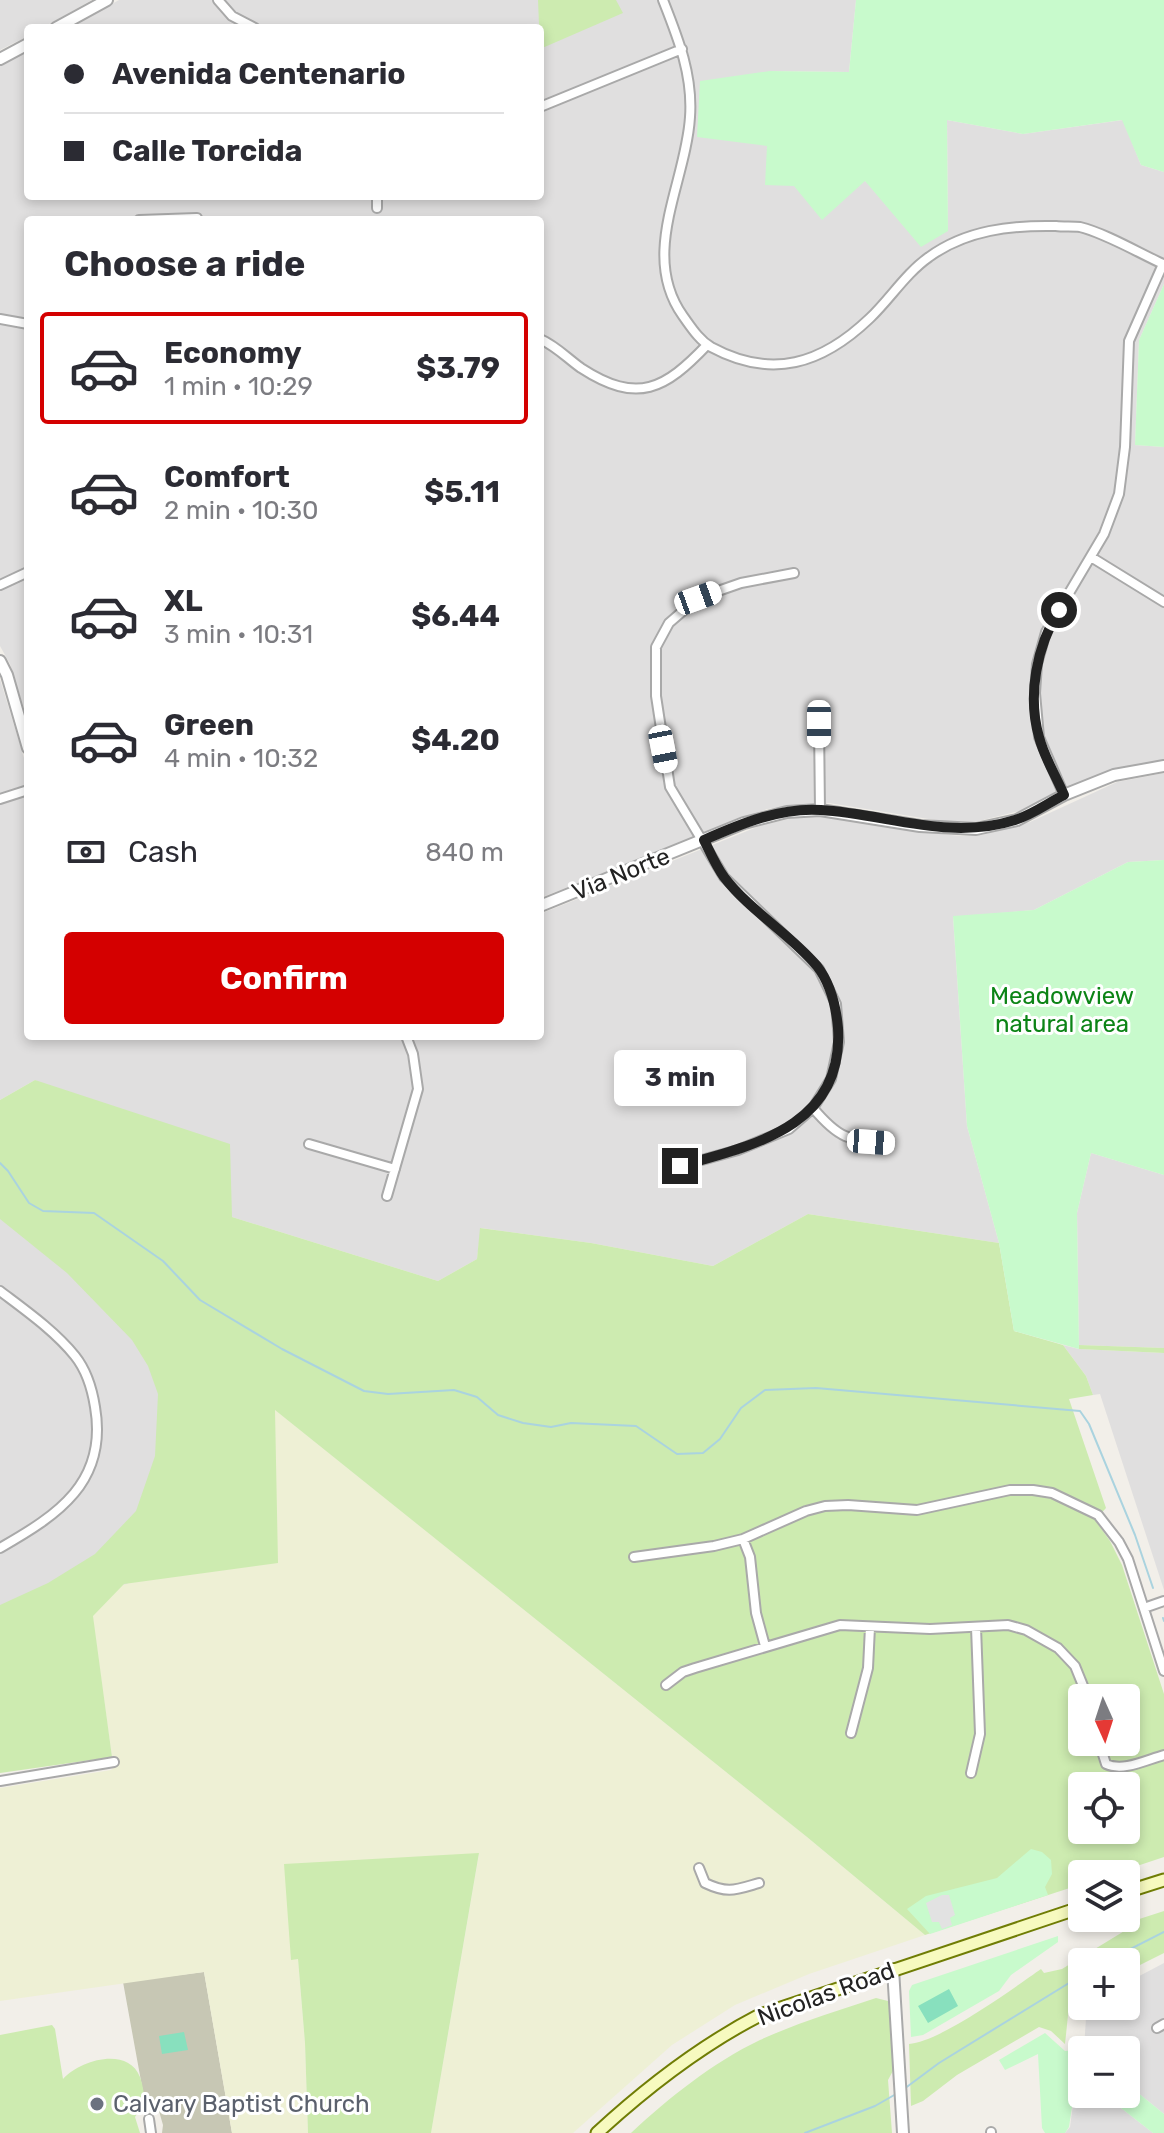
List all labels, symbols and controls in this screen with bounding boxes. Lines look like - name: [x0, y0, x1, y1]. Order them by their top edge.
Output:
- text: Avenida Centenario: [112, 56, 406, 92]
- text: Calle Torcida: [112, 133, 302, 169]
- text: Choose a ride: [64, 242, 305, 285]
- icon: car: [68, 332, 140, 404]
- text: Economy: [164, 335, 302, 371]
- text: $3.79: [416, 350, 500, 386]
- text: 1 min · 10:29: [164, 371, 313, 402]
- icon: car: [68, 456, 140, 528]
- text: Comfort: [164, 459, 290, 495]
- text: $5.11: [424, 474, 500, 510]
- text: 2 min · 10:30: [164, 495, 319, 526]
- car: [671, 579, 725, 617]
- icon: car: [68, 580, 140, 652]
- text: XL: [164, 583, 203, 619]
- route start: [1041, 592, 1077, 628]
- text: $6.44: [411, 598, 500, 634]
- text: 3 min · 10:31: [164, 619, 313, 650]
- car: [807, 700, 831, 748]
- icon: car: [68, 704, 140, 776]
- text: Green: [164, 707, 254, 743]
- text: $4.20: [411, 722, 500, 758]
- car: [647, 723, 679, 775]
- text: 4 min · 10:32: [164, 743, 318, 774]
- icon: cash: [64, 830, 108, 874]
- text: Cash: [128, 834, 198, 870]
- text: 840 m: [425, 837, 504, 868]
- street label: Via Norte: [568, 842, 674, 906]
- button: Confirm: [64, 932, 504, 1024]
- park label: Meadowview natural area: [990, 982, 1134, 1038]
- callout: 3 min: [614, 1050, 746, 1106]
- text: 3 min: [645, 1062, 715, 1093]
- car: [846, 1128, 896, 1156]
- route end: [662, 1148, 698, 1184]
- north arrow: [1068, 1684, 1140, 1756]
- map controls: [1068, 1684, 1140, 2108]
- button: locate: [1068, 1772, 1140, 1844]
- button: layers: [1068, 1860, 1140, 1932]
- button: +: [1068, 1948, 1140, 2020]
- street label: Nicolas Road: [754, 1956, 898, 2032]
- button: −: [1068, 2036, 1140, 2108]
- place label: Calvary Baptist Church: [113, 2090, 370, 2118]
- marker: Calvary Baptist Church: [88, 2095, 106, 2113]

